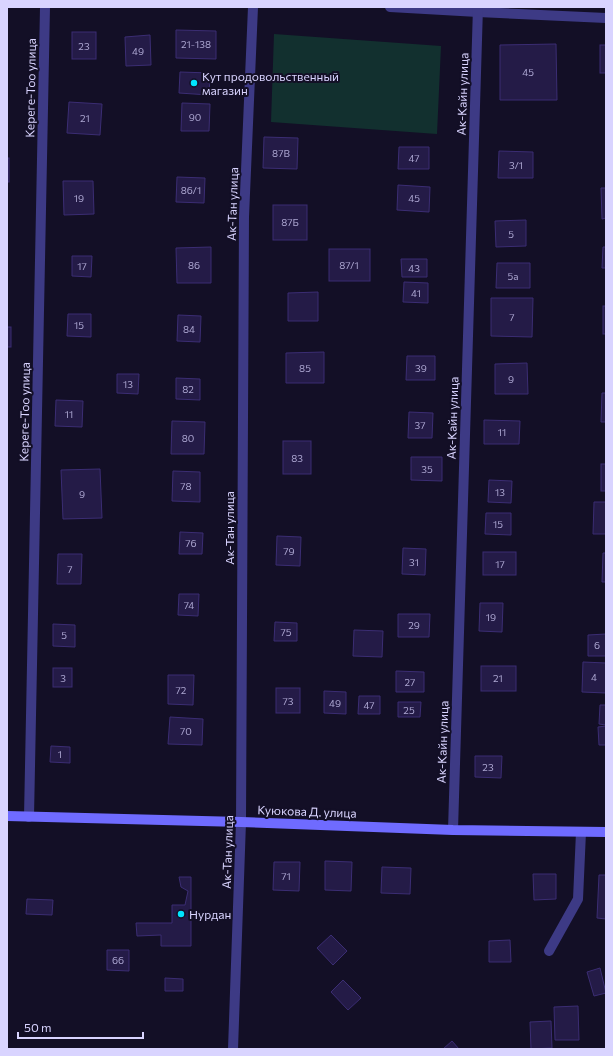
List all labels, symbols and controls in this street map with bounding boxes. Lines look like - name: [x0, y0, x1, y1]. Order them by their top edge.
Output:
- street label: Кереге-Тоо улица: [22, 38, 38, 138]
- house number: 21-138: [181, 38, 211, 50]
- house number: 23: [78, 40, 90, 52]
- house number: 49: [132, 45, 144, 57]
- street label: Ак-Кайн улица: [454, 52, 470, 136]
- house number: 45: [522, 66, 534, 78]
- place label: Кут продовольственный магазин: [202, 69, 339, 97]
- marker: Кут продовольственный магазин: [189, 78, 199, 88]
- house number: 90: [189, 111, 201, 123]
- house number: 21: [80, 112, 90, 124]
- house number: 87В: [272, 147, 290, 159]
- house number: 47: [408, 152, 420, 164]
- house number: 3/1: [509, 159, 523, 171]
- street label: Ак-Тан улица: [224, 167, 240, 241]
- house number: 86/1: [181, 184, 201, 196]
- house number: 19: [74, 192, 84, 204]
- house number: 45: [408, 192, 420, 204]
- house number: 87Б: [281, 216, 299, 228]
- house number: 5: [508, 228, 514, 240]
- house number: 86: [188, 259, 200, 271]
- house number: 87/1: [339, 259, 359, 271]
- house number: 17: [77, 260, 87, 272]
- house number: 43: [408, 262, 420, 274]
- house number: 5а: [508, 270, 518, 282]
- house number: 41: [411, 287, 421, 299]
- house number: 7: [509, 311, 515, 323]
- house number: 15: [74, 319, 84, 331]
- house number: 84: [183, 323, 195, 335]
- street label: Кереге-Тоо улица: [16, 362, 32, 462]
- house number: 85: [299, 362, 311, 374]
- house number: 39: [415, 362, 427, 374]
- house number: 9: [508, 373, 514, 385]
- street label: Ак-Кайн улица: [444, 376, 460, 460]
- house number: 13: [123, 378, 133, 390]
- house number: 82: [182, 383, 194, 395]
- house number: 11: [65, 408, 73, 420]
- house number: 37: [415, 419, 425, 431]
- house number: 11: [498, 426, 506, 438]
- house number: 80: [182, 432, 194, 444]
- house number: 83: [291, 452, 303, 464]
- house number: 35: [421, 463, 433, 475]
- house number: 78: [180, 480, 192, 492]
- house number: 13: [495, 486, 505, 498]
- house number: 9: [79, 488, 85, 500]
- street label: Ак-Тан улица: [222, 491, 236, 565]
- house number: 15: [493, 518, 503, 530]
- house number: 76: [185, 537, 197, 549]
- house number: 79: [283, 545, 295, 557]
- house number: 31: [409, 556, 419, 568]
- house number: 17: [495, 558, 505, 570]
- house number: 7: [67, 563, 73, 575]
- house number: 74: [184, 599, 194, 611]
- house number: 19: [486, 611, 496, 623]
- house number: 29: [408, 619, 420, 631]
- house number: 75: [281, 626, 292, 638]
- house number: 5: [61, 629, 67, 641]
- house number: 6: [594, 639, 600, 651]
- house number: 4: [591, 671, 597, 683]
- house number: 3: [60, 672, 66, 684]
- house number: 21: [493, 672, 503, 684]
- house number: 27: [405, 676, 415, 688]
- house number: 72: [176, 684, 187, 696]
- house number: 73: [283, 695, 294, 707]
- house number: 49: [329, 697, 341, 709]
- house number: 47: [363, 699, 375, 711]
- street label: Ак-Кайн улица: [434, 700, 450, 784]
- house number: 25: [403, 704, 415, 716]
- house number: 70: [180, 725, 192, 737]
- house number: 1: [58, 748, 62, 760]
- house number: 23: [482, 761, 494, 773]
- street label: Куюкова Д. улица: [257, 802, 357, 820]
- street label: Ак-Тан улица: [219, 815, 235, 889]
- house number: 71: [281, 870, 291, 882]
- place label: Нурдан: [189, 907, 231, 921]
- marker: Нурдан: [176, 909, 186, 919]
- house number: 66: [112, 954, 124, 966]
- scale bar: [18, 1014, 143, 1040]
- text: 50 m: [24, 1020, 52, 1034]

